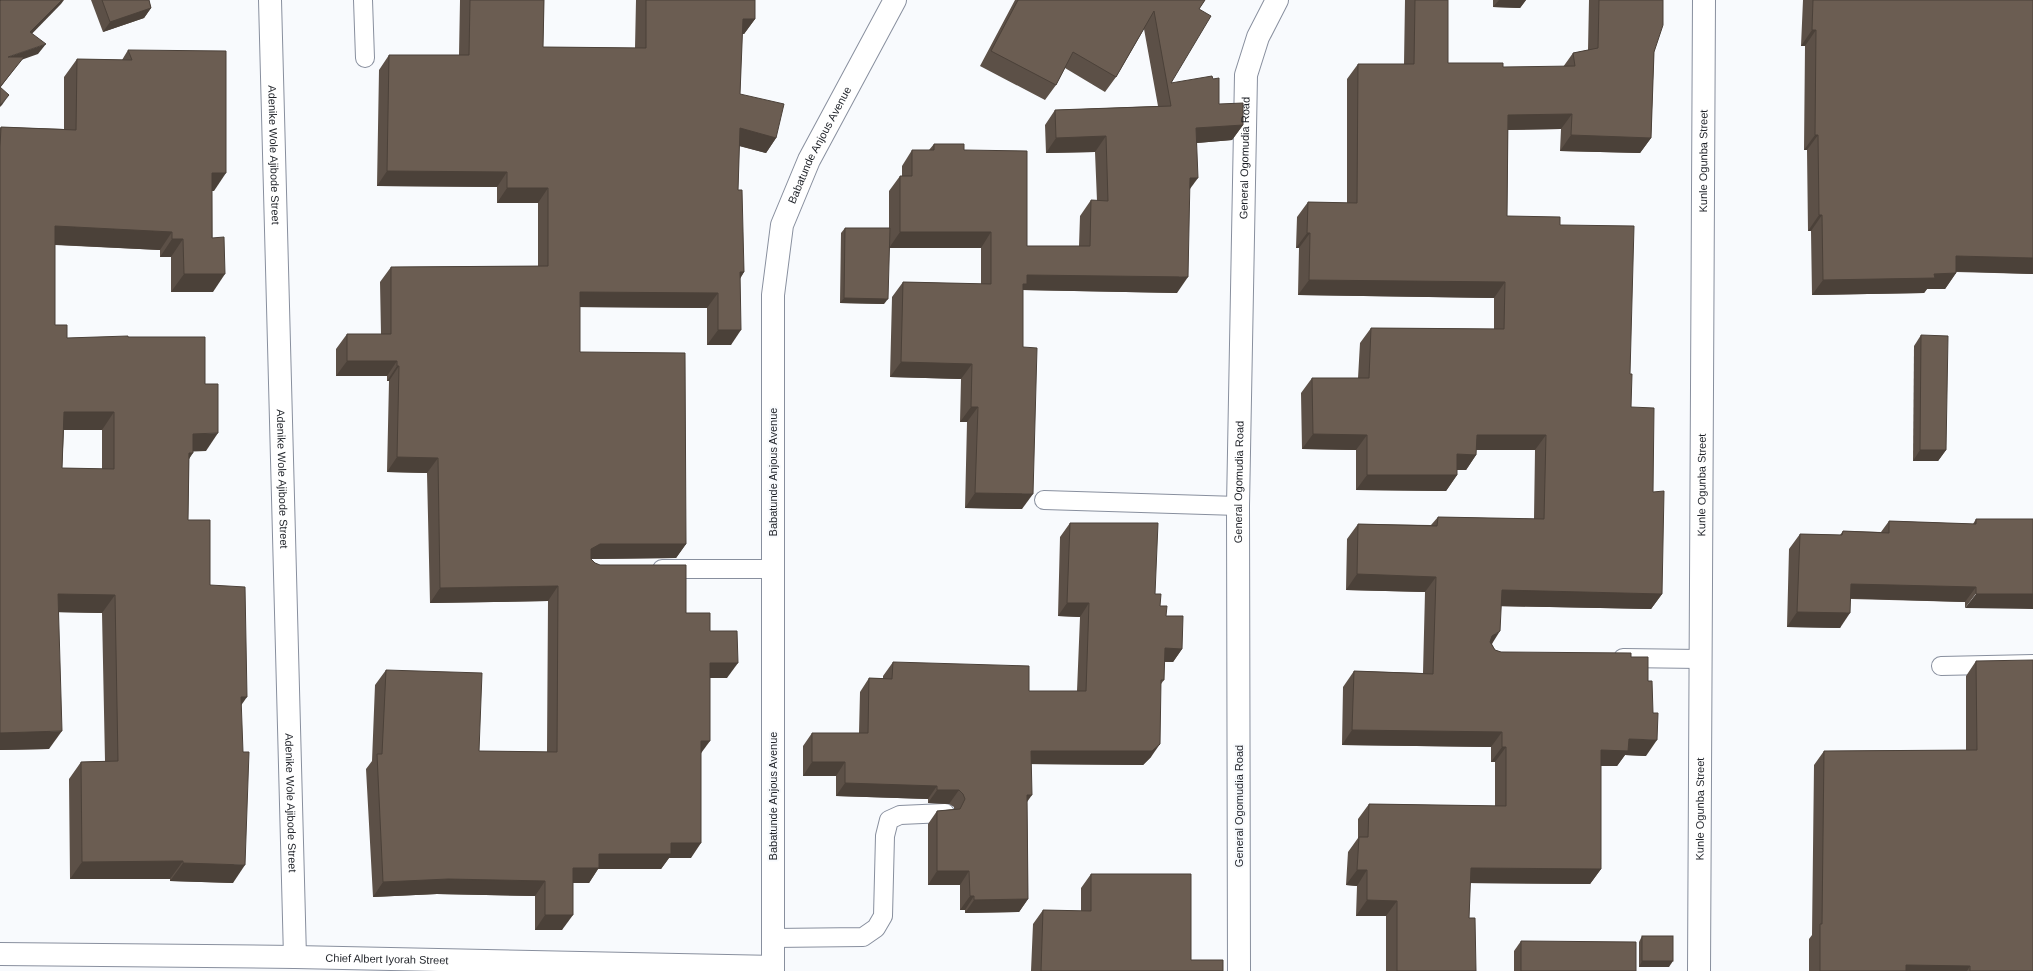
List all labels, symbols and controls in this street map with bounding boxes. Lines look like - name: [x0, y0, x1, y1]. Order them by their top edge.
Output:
- street label: Babatunde Anjous Avenue: [786, 84, 853, 205]
- street label: Adenike Wole Ajibode Street: [266, 85, 282, 225]
- street label: General Ogomudia Road: [1237, 97, 1252, 219]
- street label: Kunle Ogunba Street: [1697, 110, 1709, 212]
- street label: Babatunde Anjous Avenue: [767, 408, 779, 536]
- street label: Adenike Wole Ajibode Street: [275, 409, 290, 549]
- street label: General Ogomudia Road: [1232, 421, 1246, 543]
- street label: Kunle Ogunba Street: [1695, 434, 1708, 536]
- street label: Babatunde Anjous Avenue: [767, 732, 779, 860]
- street label: Adenike Wole Ajibode Street: [283, 733, 299, 873]
- street label: General Ogomudia Road: [1233, 745, 1245, 867]
- street label: Kunle Ogunba Street: [1694, 758, 1706, 860]
- street label: Chief Albert Iyorah Street: [325, 952, 449, 966]

